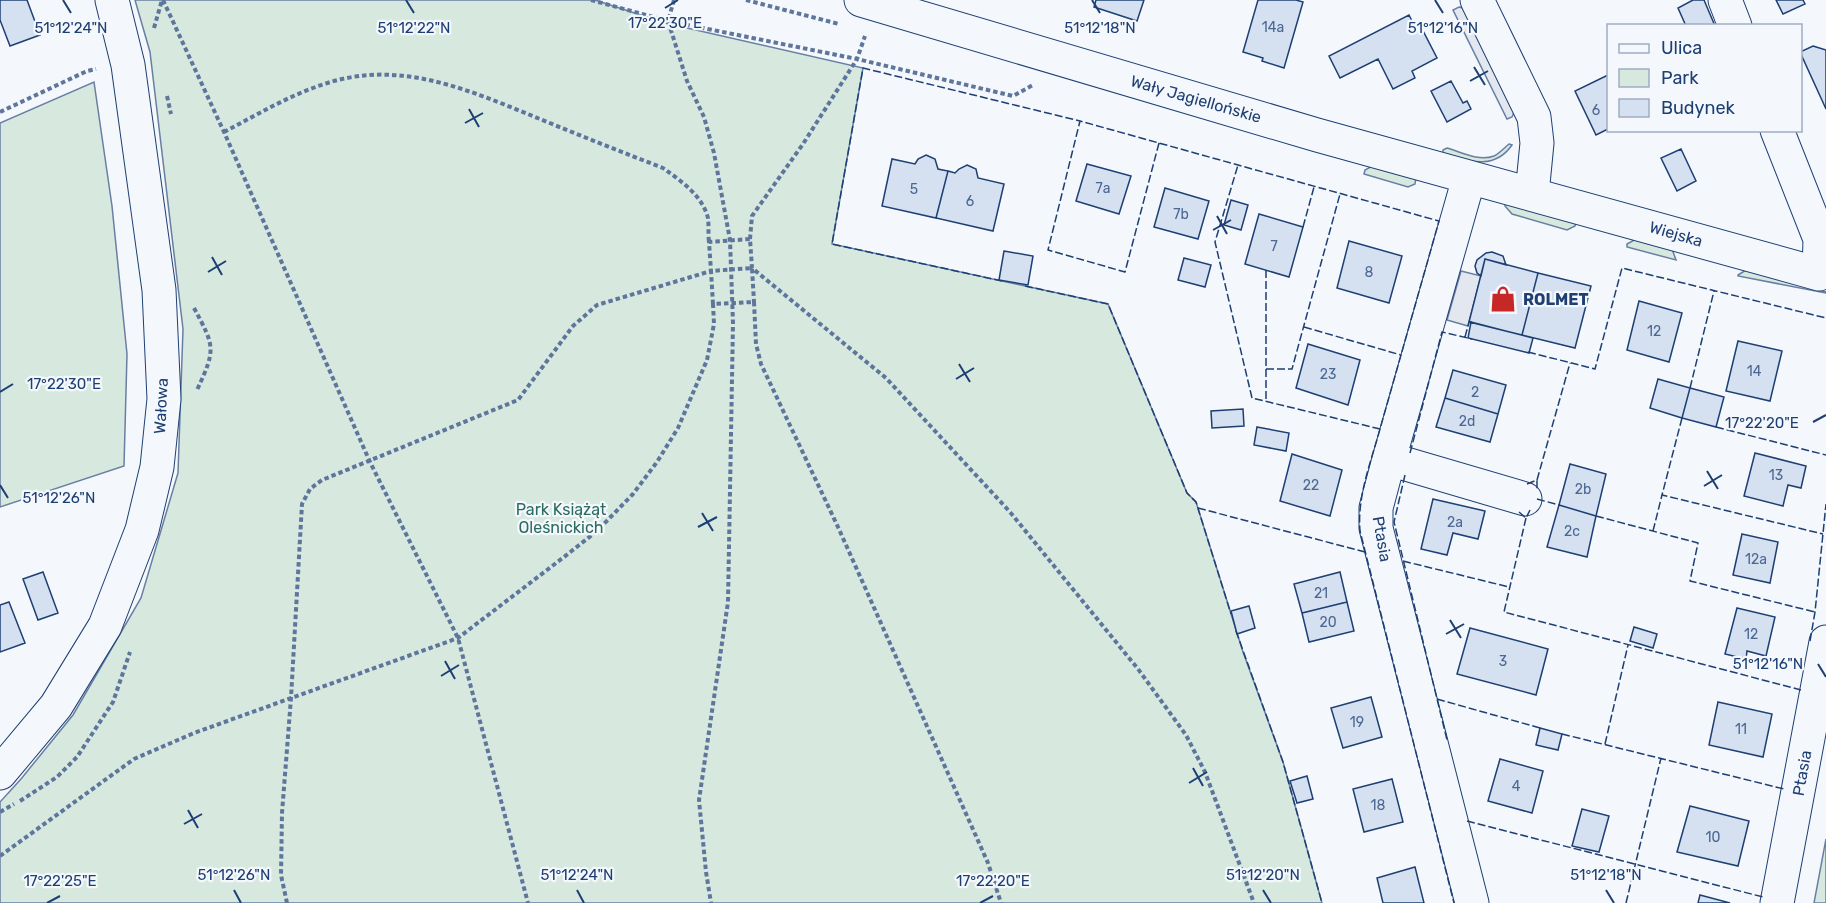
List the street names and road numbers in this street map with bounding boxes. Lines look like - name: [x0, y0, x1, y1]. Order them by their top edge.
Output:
- street label: Wały Jagiellońskie: [1128, 71, 1264, 127]
- street label: Wiejska: [1647, 217, 1705, 251]
- street label: Wałowa: [150, 377, 172, 435]
- street label: Ptasia: [1369, 515, 1395, 563]
- street label: Ptasia: [1789, 749, 1815, 797]

